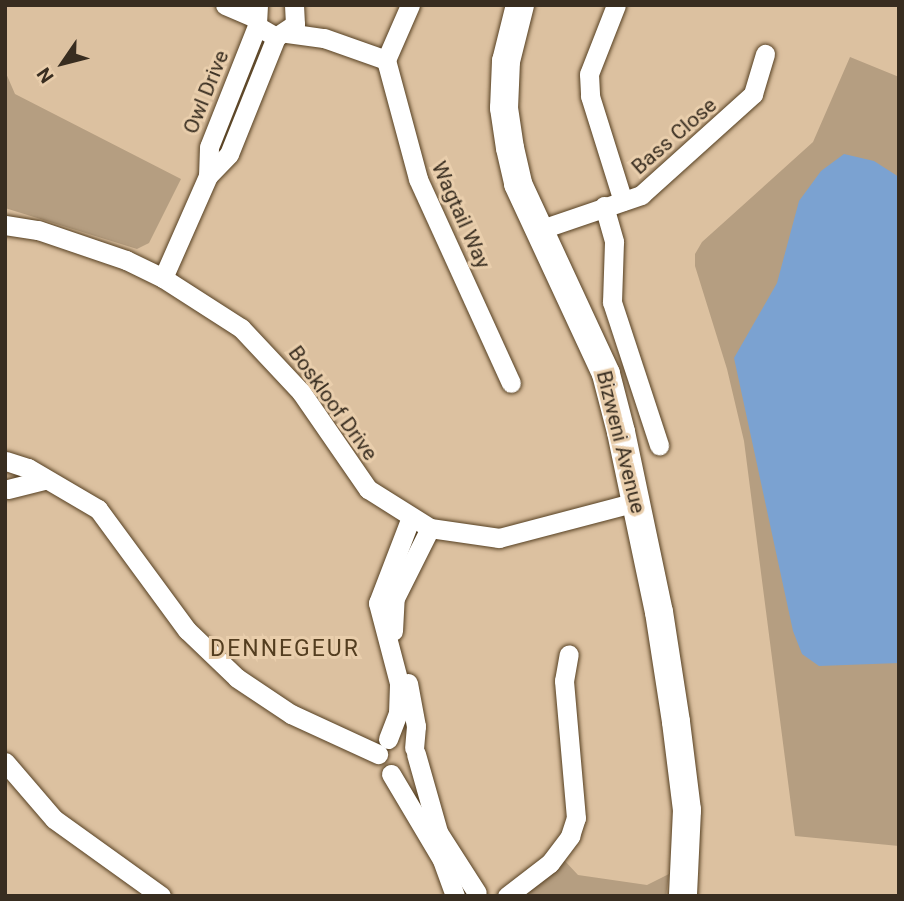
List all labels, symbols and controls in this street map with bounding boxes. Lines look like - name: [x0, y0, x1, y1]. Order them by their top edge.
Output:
- north arrow: [28, 28, 98, 98]
- street label: Owl Drive: [178, 47, 234, 137]
- text: N: [32, 63, 59, 87]
- street label: Bass Close: [626, 92, 722, 180]
- street label: Wagtail Way: [426, 157, 496, 273]
- street label: Boskloof Drive: [283, 341, 383, 465]
- street label: Bizweni Avenue: [591, 368, 651, 516]
- district label: DENNEGEUR: [211, 635, 359, 663]

